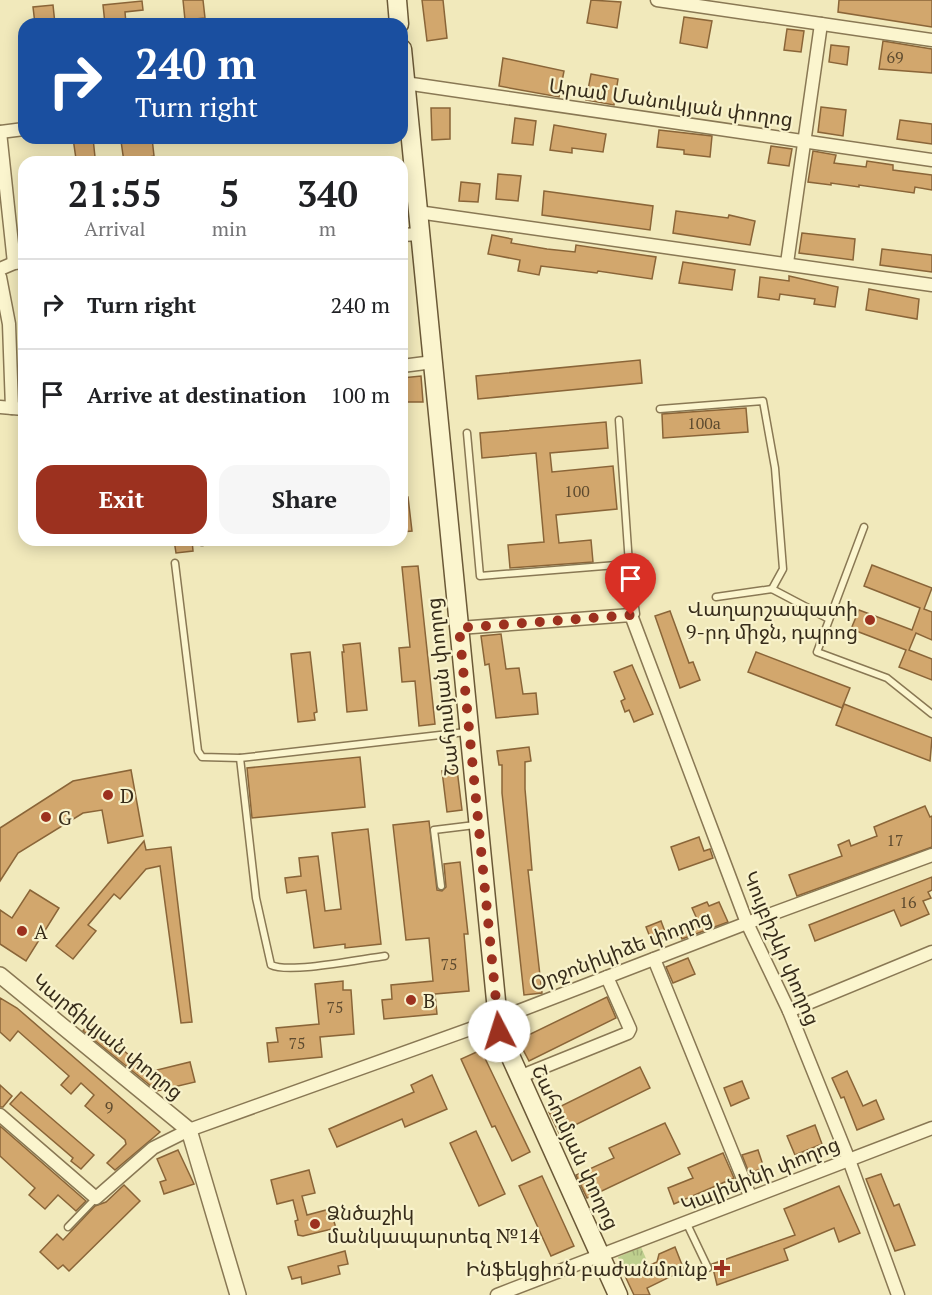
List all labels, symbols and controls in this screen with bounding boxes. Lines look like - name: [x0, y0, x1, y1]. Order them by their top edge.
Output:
- text: 240 m: [135, 35, 256, 91]
- icon: right: [36, 42, 114, 120]
- house number: 69: [886, 46, 904, 68]
- street label: Արամ Մանուկյան փողոց: [547, 71, 795, 133]
- text: Turn right: [135, 89, 258, 125]
- text: 21:55: [68, 170, 162, 217]
- text: 5: [219, 170, 240, 217]
- text: 340: [297, 170, 358, 217]
- text: Arrival: [84, 215, 146, 242]
- text: min: [212, 215, 247, 242]
- text: m: [319, 215, 336, 242]
- icon: right: [36, 288, 69, 321]
- text: Turn right: [87, 290, 196, 319]
- text: 240 m: [330, 290, 390, 319]
- icon: arrive: [36, 378, 69, 411]
- text: Arrive at destination: [87, 380, 306, 409]
- text: 100 m: [330, 380, 390, 409]
- house number: 100a: [687, 412, 721, 434]
- button: Exit: [36, 465, 207, 534]
- button: Share: [219, 465, 390, 534]
- house number: 100: [564, 480, 590, 502]
- pin: [605, 553, 656, 615]
- icon: arrive: [614, 562, 647, 595]
- place label: Վաղարշապատի 9-րդ միջն, դպրոց: [686, 595, 858, 645]
- street label: Շահումյան փողոց: [419, 596, 465, 778]
- marker: Վաղարշապատի 9-րդ միջն, դպրոց: [863, 613, 877, 627]
- place label: D: [120, 782, 134, 809]
- marker: D: [101, 788, 115, 802]
- place label: G: [58, 804, 72, 831]
- marker: G: [39, 810, 53, 824]
- house number: 17: [886, 829, 904, 851]
- street label: Կույբիշևի փողոց: [737, 867, 827, 1029]
- house number: 16: [899, 891, 917, 913]
- street label: Օրջոնիկիձե փողոց: [526, 903, 716, 997]
- place label: A: [34, 918, 48, 945]
- marker: A: [15, 924, 29, 938]
- house number: 75: [440, 953, 458, 975]
- street label: Կարճիկյան փողոց: [27, 967, 189, 1105]
- place label: B: [423, 987, 435, 1014]
- marker: B: [404, 993, 418, 1007]
- house number: 75: [326, 996, 344, 1018]
- position arrow: [467, 999, 531, 1063]
- house number: 75: [288, 1032, 306, 1054]
- street label: Շահումյան փողոց: [526, 1060, 626, 1234]
- house number: 9: [105, 1096, 113, 1118]
- street label: Կալինինի փողոց: [677, 1130, 843, 1218]
- place label: Ձնծաշիկ մանկապարտեզ №14: [327, 1199, 540, 1249]
- marker: Ձնծաշիկ մանկապարտեզ №14: [308, 1217, 322, 1231]
- place label: Ինֆեկցիոն բաժանմունք: [466, 1255, 708, 1282]
- marker: Ինֆեկցիոն բաժանմունք: [713, 1259, 731, 1277]

